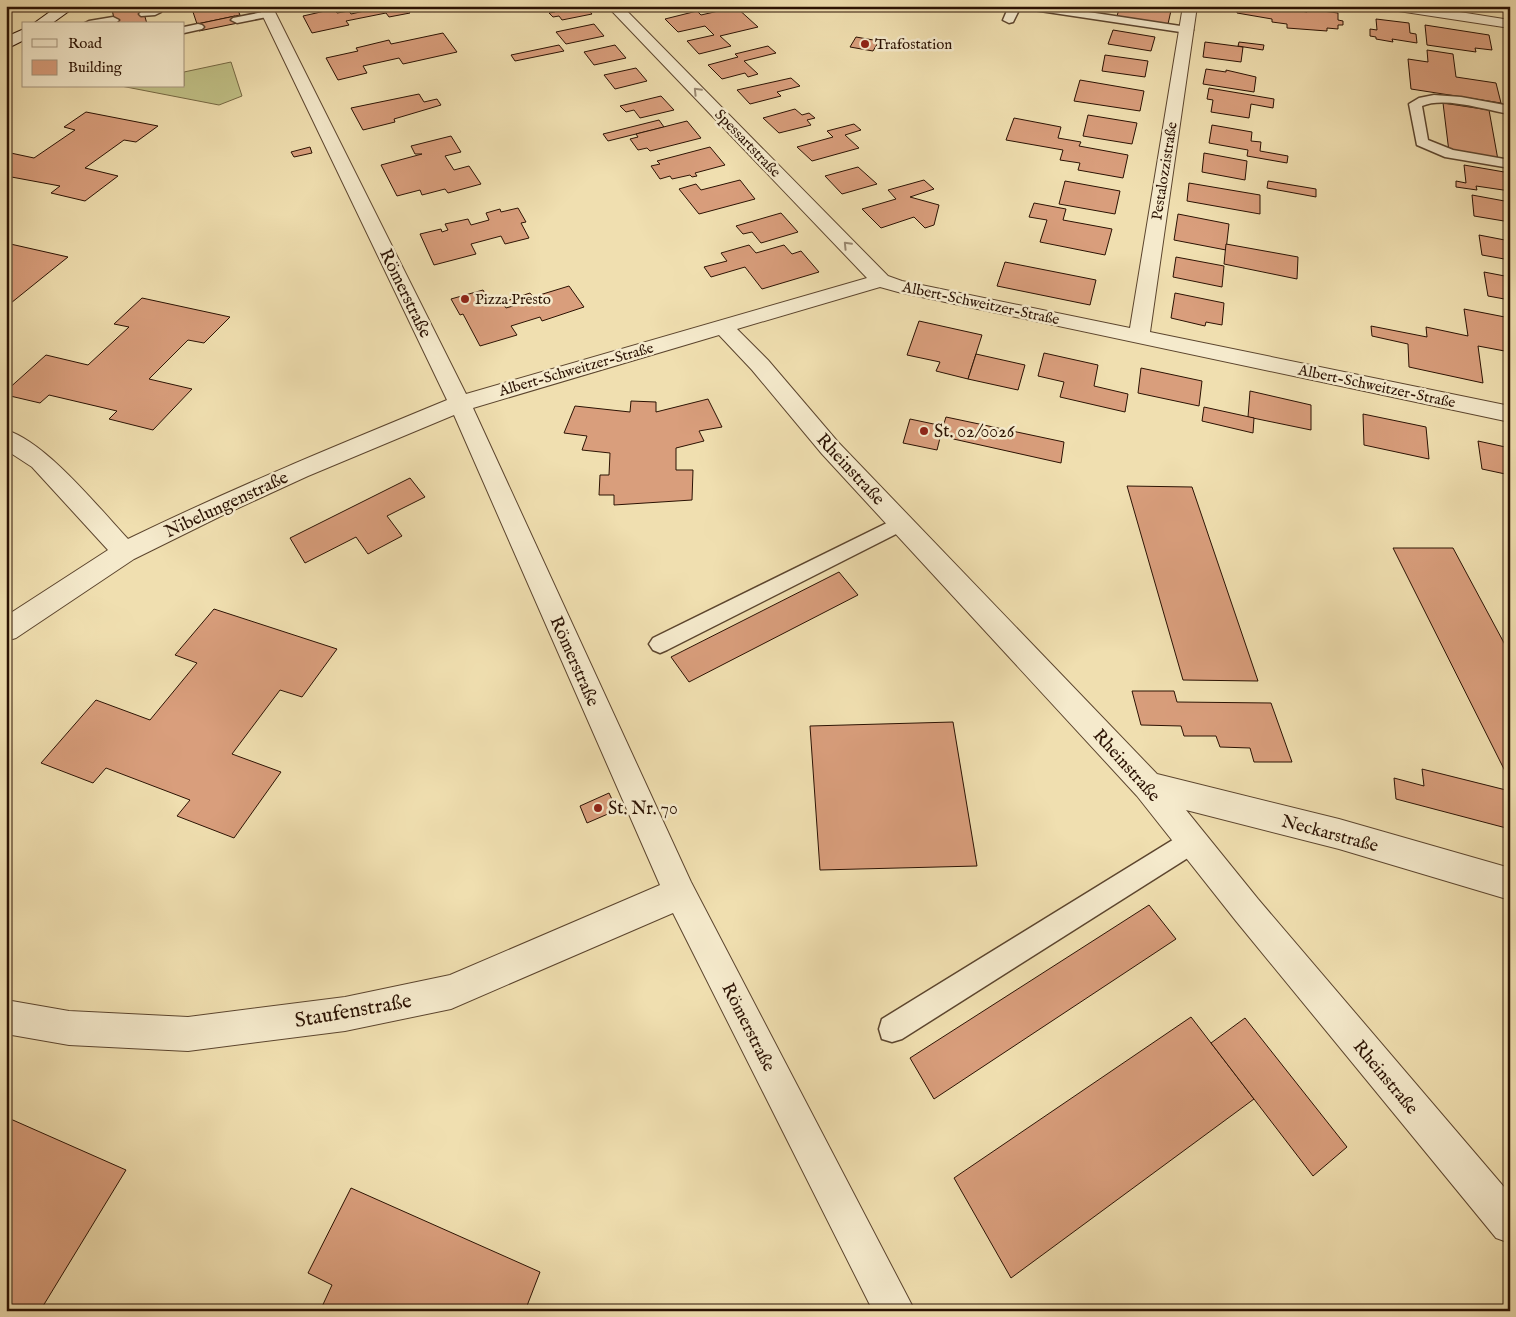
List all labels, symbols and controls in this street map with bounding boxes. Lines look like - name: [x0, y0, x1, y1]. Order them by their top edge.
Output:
- legend: [22, 22, 185, 88]
- text: Road: [68, 34, 103, 53]
- place label: Trafostation: [875, 35, 952, 54]
- marker: Trafostation: [859, 38, 871, 50]
- text: Building: [68, 58, 123, 77]
- one-way arrow: [694, 88, 703, 97]
- street label: Spessartstraße: [710, 105, 785, 181]
- street label: Pestalozzistraße: [1147, 120, 1182, 222]
- one-way arrow: [844, 242, 853, 251]
- street label: Römerstraße: [373, 245, 436, 342]
- street label: Albert-Schweitzer-Straße: [900, 277, 1061, 329]
- place label: Pizza Presto: [475, 290, 551, 309]
- marker: Pizza Presto: [459, 293, 471, 305]
- street label: Albert-Schweitzer-Straße: [496, 338, 656, 401]
- street label: Albert-Schweitzer-Straße: [1296, 360, 1457, 412]
- place label: St. 02/0026: [934, 421, 1015, 444]
- marker: St. 02/0026: [918, 425, 930, 437]
- street label: Rheinstraße: [811, 429, 889, 511]
- street label: Nibelungenstraße: [161, 467, 292, 544]
- street label: Römerstraße: [544, 613, 604, 710]
- street label: Rheinstraße: [1087, 725, 1165, 807]
- place label: St. Nr. 70: [608, 798, 678, 821]
- marker: St. Nr. 70: [592, 802, 604, 814]
- street label: Neckarstraße: [1279, 810, 1381, 858]
- street label: Römerstraße: [716, 979, 780, 1076]
- street label: Staufenstraße: [293, 988, 414, 1035]
- street label: Rheinstraße: [1347, 1036, 1423, 1120]

